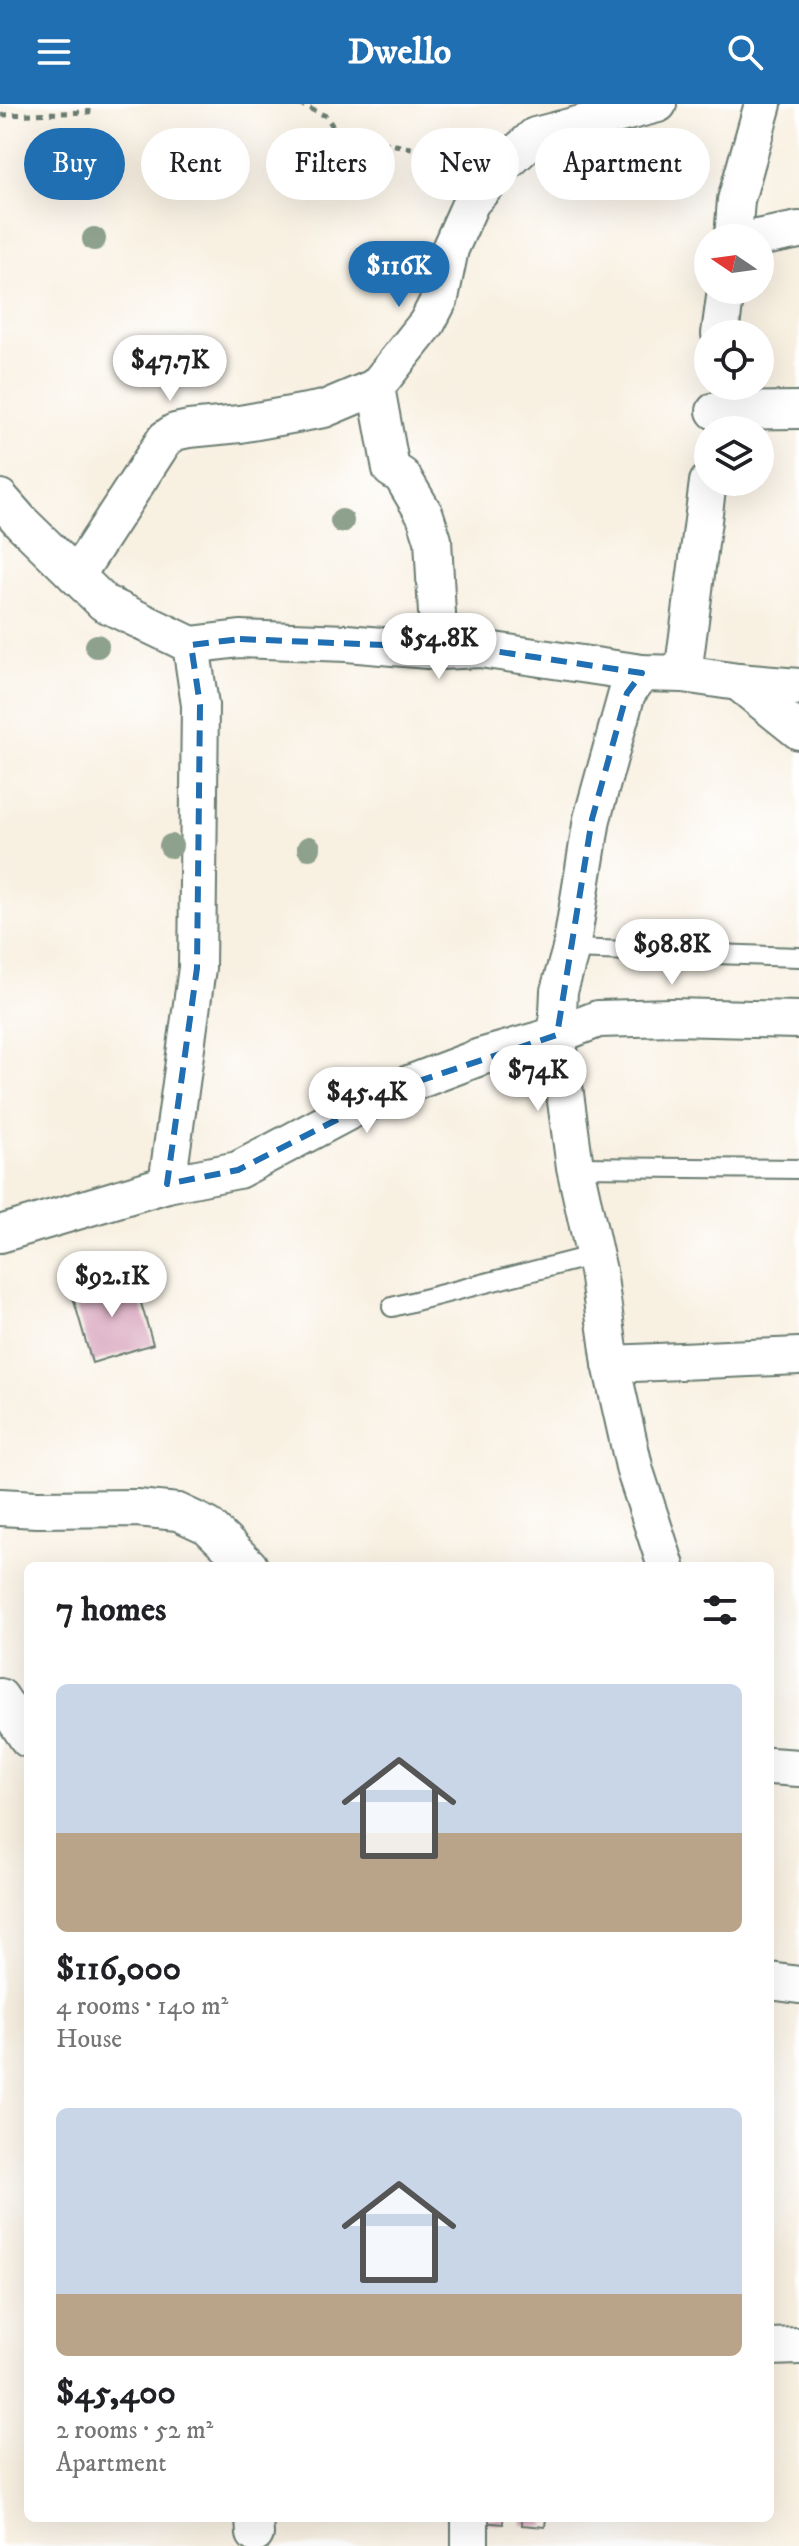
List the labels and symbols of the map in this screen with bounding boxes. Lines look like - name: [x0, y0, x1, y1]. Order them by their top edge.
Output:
- north arrow: [694, 224, 774, 304]
- pin: $116K: [343, 241, 455, 309]
- pin: $47.7K: [105, 335, 235, 403]
- pin: $54.8K: [374, 613, 504, 681]
- pin: $98.8K: [607, 919, 737, 987]
- pin: $74K: [491, 1045, 585, 1113]
- pin: $45.4K: [302, 1067, 432, 1135]
- pin: $92.1K: [47, 1251, 177, 1319]

